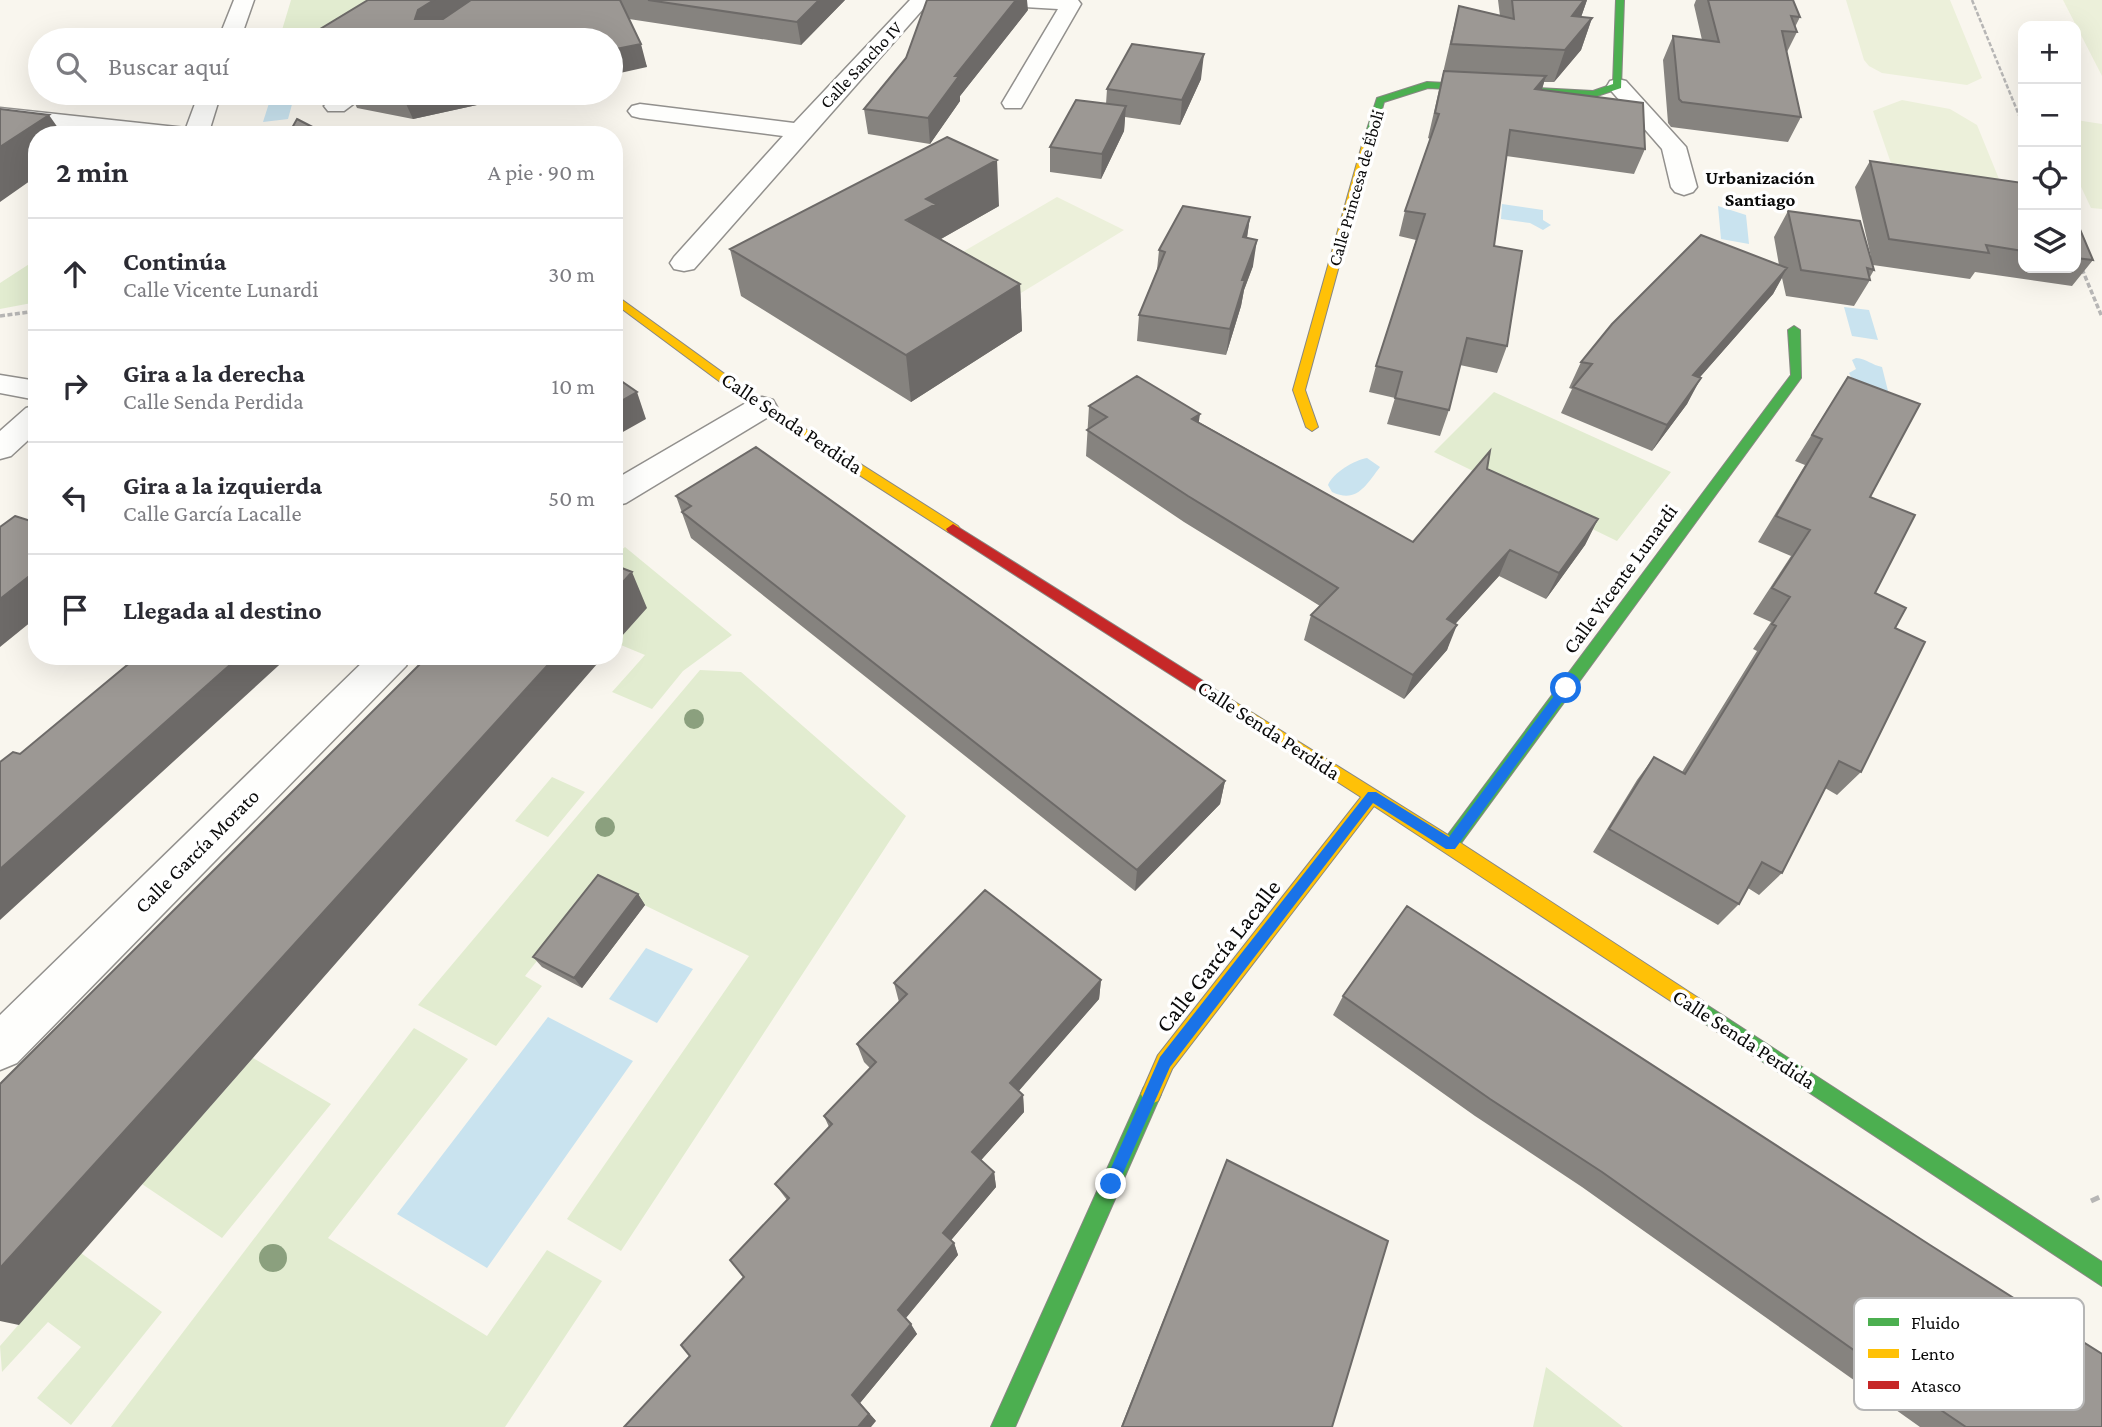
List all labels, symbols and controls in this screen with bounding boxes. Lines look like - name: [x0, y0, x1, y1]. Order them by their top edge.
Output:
- street label: Calle Sancho IV: [816, 17, 907, 112]
- map controls: [2018, 21, 2081, 273]
- button: +: [2018, 21, 2081, 84]
- search box: [28, 28, 623, 105]
- icon: search: [52, 48, 90, 86]
- text: Buscar aquí: [108, 52, 229, 81]
- button: −: [2018, 84, 2081, 147]
- street label: Calle Princesa de Éboli: [1324, 107, 1388, 268]
- button: locate: [2018, 147, 2081, 210]
- text: 2 min: [56, 155, 128, 188]
- text: A pie · 90 m: [488, 159, 595, 185]
- district label: Urbanización Santiago: [1705, 167, 1815, 210]
- button: layers: [2018, 210, 2081, 273]
- text: Continúa: [123, 247, 226, 276]
- icon: ahead: [56, 255, 94, 293]
- text: 30 m: [548, 261, 595, 287]
- text: Calle Vicente Lunardi: [123, 276, 318, 302]
- text: Gira a la derecha: [123, 359, 305, 388]
- icon: right: [56, 367, 94, 405]
- street label: Calle Senda Perdida: [717, 367, 867, 479]
- text: 10 m: [552, 373, 595, 399]
- text: Calle Senda Perdida: [123, 388, 304, 414]
- text: Gira a la izquierda: [123, 471, 322, 500]
- icon: left: [56, 479, 94, 517]
- text: 50 m: [548, 485, 595, 511]
- street label: Calle Vicente Lunardi: [1558, 499, 1682, 658]
- text: Calle García Lacalle: [123, 500, 302, 526]
- icon: arrive: [56, 591, 94, 629]
- text: Llegada al destino: [123, 596, 322, 625]
- route start: [1550, 672, 1581, 703]
- street label: Calle Senda Perdida: [1193, 675, 1345, 785]
- street label: Calle García Morato: [130, 784, 264, 918]
- street label: Calle García Lacalle: [1150, 874, 1286, 1037]
- street label: Calle Senda Perdida: [1668, 984, 1820, 1094]
- route end: [1095, 1168, 1126, 1199]
- legend: [1854, 1298, 2084, 1410]
- text: Fluido: [1911, 1312, 1960, 1333]
- text: Lento: [1911, 1343, 1955, 1364]
- text: Atasco: [1911, 1375, 1961, 1396]

